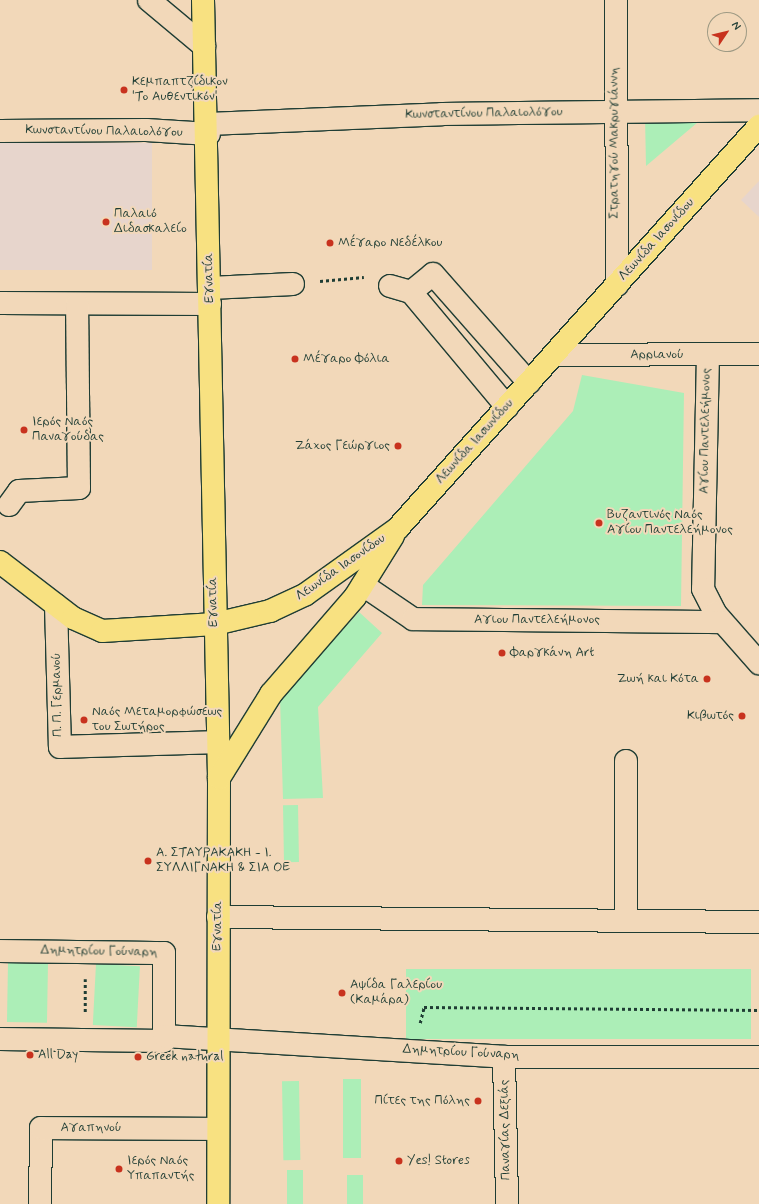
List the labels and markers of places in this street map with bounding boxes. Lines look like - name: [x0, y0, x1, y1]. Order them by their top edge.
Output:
- place label: Κεμπαπτζίδικον 'Το Αυθεντικόν': [132, 75, 228, 106]
- marker: Κεμπαπτζίδικον 'Το Αυθεντικόν': [119, 85, 129, 95]
- place label: Παλαιό Διδασκαλείο: [114, 207, 187, 238]
- marker: Παλαιό Διδασκαλείο: [101, 217, 111, 227]
- place label: Μέγαρο Νεδέλκου: [338, 235, 442, 251]
- marker: Μέγαρο Νεδέλκου: [325, 238, 335, 248]
- place label: Μέγαρο Φόλια: [303, 351, 390, 367]
- marker: Μέγαρο Φόλια: [290, 354, 300, 364]
- place label: Ιερός Ναός Παναγούδας: [32, 415, 104, 446]
- marker: Ιερός Ναός Παναγούδας: [19, 425, 29, 435]
- place label: Ζάχος Γεώργιος: [295, 438, 390, 454]
- marker: Ζάχος Γεώργιος: [393, 441, 403, 451]
- place label: Βυζαντινός Ναός Αγίου Παντελεήμονος: [607, 508, 733, 539]
- marker: Βυζαντινός Ναός Αγίου Παντελεήμονος: [594, 518, 604, 528]
- place label: Φαργκάνη Art: [510, 645, 594, 661]
- marker: Φαργκάνη Art: [497, 648, 507, 658]
- place label: Ζωή και Κότα: [617, 671, 699, 687]
- marker: Ζωή και Κότα: [702, 674, 712, 684]
- place label: Ναός Μεταμορφώσεως του Σωτήρος: [92, 705, 222, 736]
- place label: Κιβωτός: [687, 708, 734, 724]
- marker: Κιβωτός: [737, 711, 747, 721]
- marker: Ναός Μεταμορφώσεως του Σωτήρος: [79, 715, 89, 725]
- place label: Α. ΣΤΑΥΡΑΚΑΚΗ - Ι. ΣΥΛΛΙΓΝΑΚΗ & ΣΙΑ ΟΕ: [156, 846, 290, 877]
- marker: Α. ΣΤΑΥΡΑΚΑΚΗ - Ι. ΣΥΛΛΙΓΝΑΚΗ & ΣΙΑ ΟΕ: [143, 856, 153, 866]
- place label: Αψίδα Γαλερίου (Καμάρα): [350, 978, 442, 1009]
- marker: Αψίδα Γαλερίου (Καμάρα): [337, 988, 347, 998]
- place label: All Day: [38, 1047, 79, 1063]
- place label: Greek natural: [146, 1049, 222, 1065]
- marker: All Day: [25, 1050, 35, 1060]
- marker: Greek natural: [133, 1052, 143, 1062]
- place label: Πίτες της Πόλης: [375, 1093, 470, 1109]
- marker: Πίτες της Πόλης: [473, 1096, 483, 1106]
- place label: Yes! Stores: [407, 1153, 470, 1169]
- place label: Ιερός Ναός Υπαπαντής: [127, 1154, 194, 1185]
- marker: Yes! Stores: [394, 1156, 404, 1166]
- marker: Ιερός Ναός Υπαπαντής: [114, 1164, 124, 1174]

